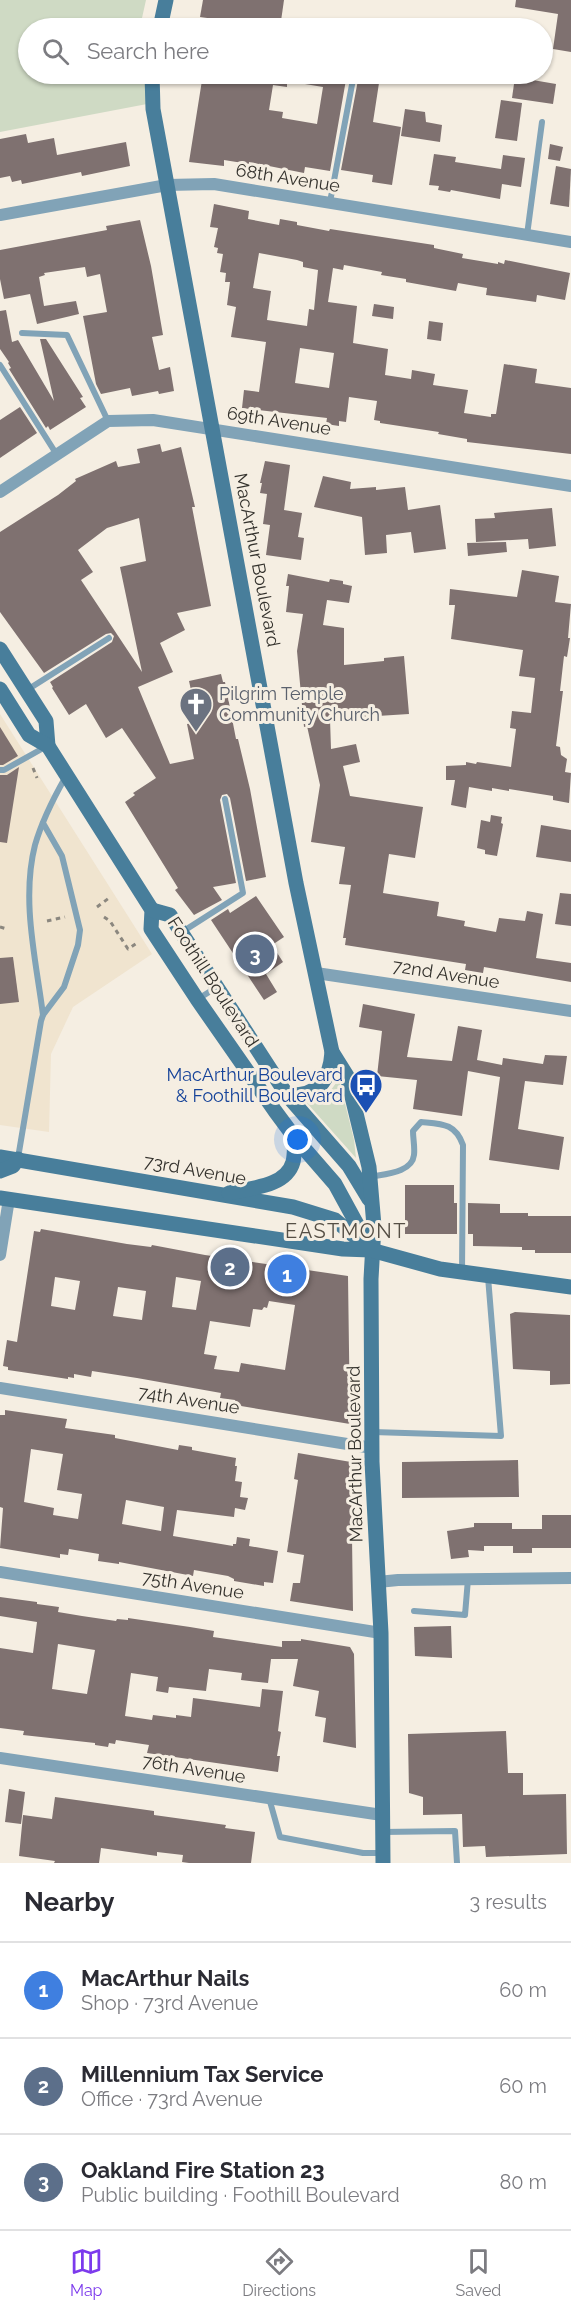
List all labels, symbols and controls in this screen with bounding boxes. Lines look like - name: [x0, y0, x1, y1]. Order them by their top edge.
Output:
- search box: [18, 18, 553, 84]
- icon: search: [39, 35, 72, 68]
- text: Search here: [87, 38, 209, 64]
- street label: 68th Avenue: [234, 159, 342, 196]
- street label: 69th Avenue: [226, 402, 333, 439]
- street label: MacArthur Boulevard: [230, 471, 285, 649]
- place label: Pilgrim Temple Community Church: [219, 683, 380, 725]
- church icon: Pilgrim Temple Community Church: [178, 686, 214, 733]
- street label: Foothill Boulevard: [164, 913, 263, 1051]
- pin: 3: [236, 932, 274, 976]
- street label: 72nd Avenue: [391, 955, 501, 992]
- place label: MacArthur Boulevard & Foothill Boulevard: [166, 1064, 343, 1106]
- bus stop icon: MacArthur Boulevard & Foothill Boulevard: [348, 1067, 384, 1114]
- your location: [283, 1125, 312, 1154]
- street label: 73rd Avenue: [142, 1150, 248, 1189]
- district label: EASTMONT: [285, 1219, 407, 1243]
- pin: 2: [210, 1244, 250, 1290]
- pin: 1: [268, 1252, 306, 1296]
- street label: MacArthur Boulevard: [342, 1366, 367, 1542]
- street label: 74th Avenue: [137, 1381, 242, 1418]
- street label: 75th Avenue: [141, 1566, 246, 1603]
- street label: 76th Avenue: [141, 1750, 248, 1787]
- text: Nearby: [24, 1887, 114, 1917]
- text: 3 results: [469, 1890, 547, 1914]
- text: MacArthur Nails: [81, 1965, 249, 1991]
- text: 1: [39, 1978, 48, 2002]
- text: 60 m: [499, 1978, 547, 2002]
- text: Shop · 73rd Avenue: [81, 1991, 258, 2015]
- text: Millennium Tax Service: [81, 2061, 323, 2087]
- text: 2: [38, 2074, 49, 2098]
- text: 60 m: [499, 2074, 547, 2098]
- text: Office · 73rd Avenue: [81, 2087, 263, 2111]
- text: Oakland Fire Station 23: [81, 2157, 325, 2183]
- text: 3: [38, 2170, 49, 2194]
- text: 80 m: [499, 2170, 547, 2194]
- text: Public building · Foothill Boulevard: [81, 2183, 400, 2207]
- tab: Map: [70, 2245, 103, 2300]
- tab: Directions: [242, 2245, 316, 2300]
- tab: Saved: [455, 2245, 501, 2300]

